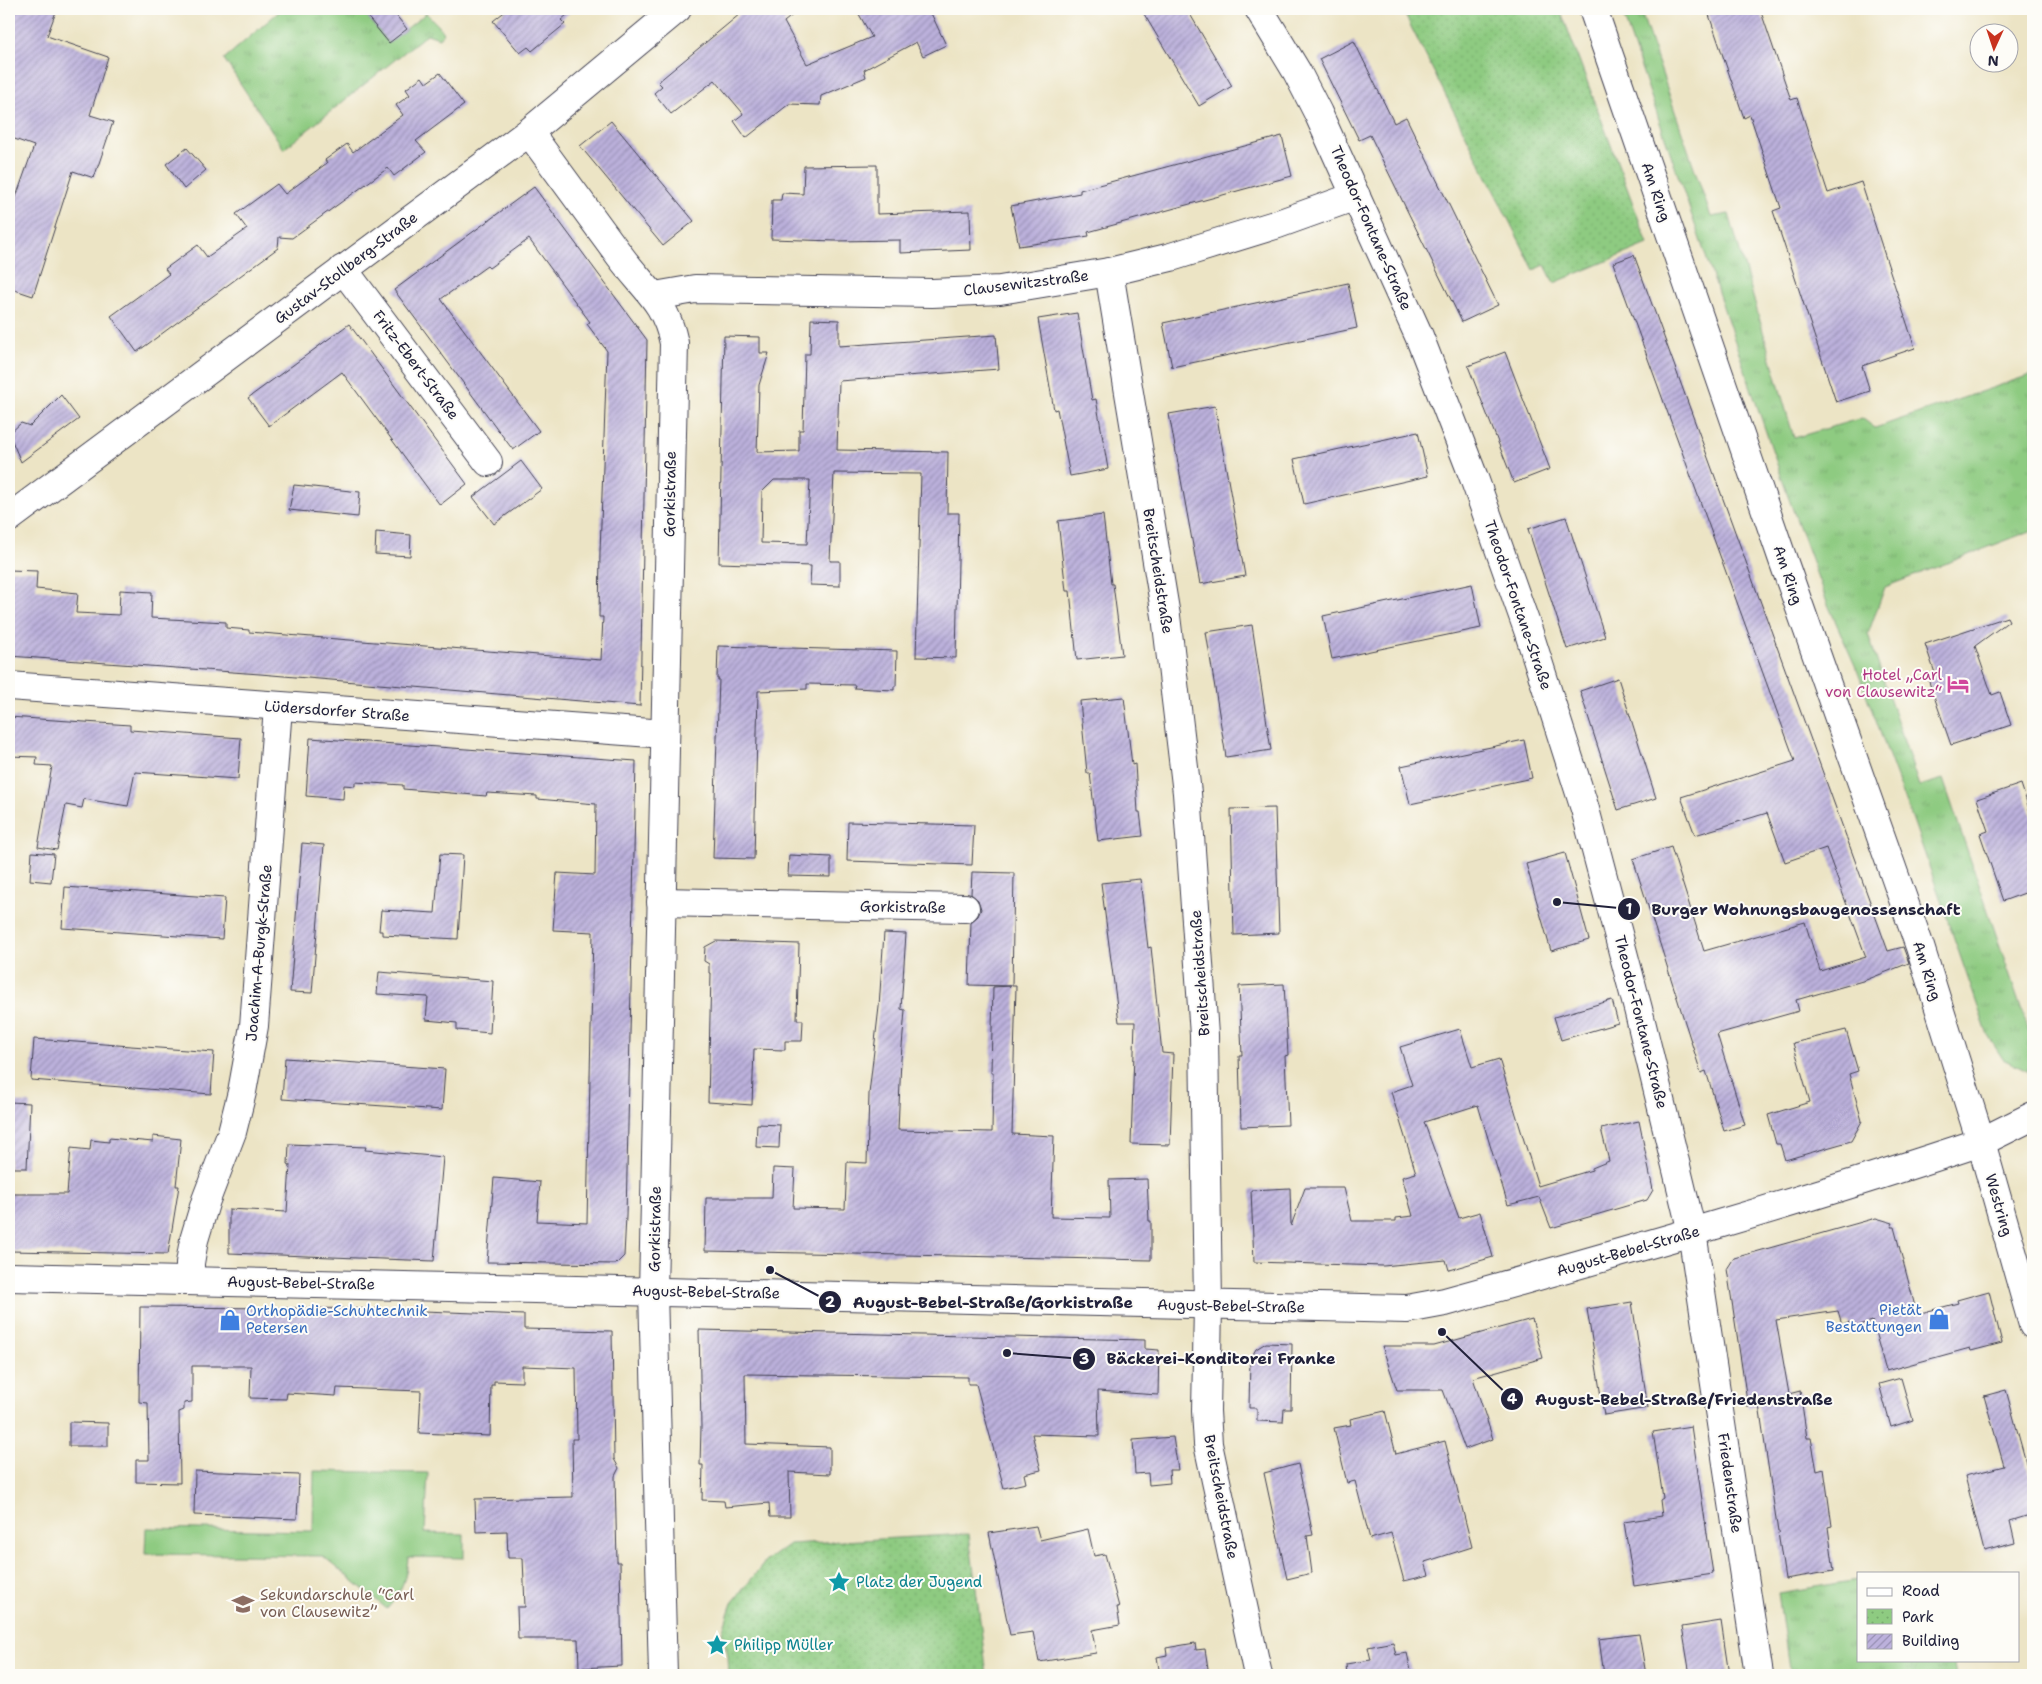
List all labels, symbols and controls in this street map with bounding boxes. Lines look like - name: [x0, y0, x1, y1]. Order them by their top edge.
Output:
- north arrow: [1970, 22, 2020, 72]
- text: N: [1987, 52, 1999, 70]
- street label: Theodor-Fontane-Straße: [1326, 142, 1416, 314]
- street label: Am Ring: [1637, 160, 1675, 224]
- street label: Gustav-Stollberg-Straße: [270, 208, 422, 328]
- street label: Clausewitzstraße: [962, 265, 1090, 301]
- street label: Fritz-Ebert-Straße: [368, 306, 464, 424]
- street label: Gorkistraße: [659, 451, 681, 537]
- street label: Breitscheidstraße: [1138, 507, 1178, 635]
- street label: Theodor-Fontane-Straße: [1480, 517, 1556, 693]
- street label: Am Ring: [1769, 543, 1807, 607]
- place label: Hotel „Carl von Clausewitz“: [1825, 665, 1942, 702]
- hotel icon: Hotel „Carl von Clausewitz“: [1945, 671, 1971, 697]
- street label: Lüdersdorfer Straße: [263, 696, 411, 726]
- street label: Joachim-A-Burgk-Straße: [241, 863, 277, 1043]
- callout: Burger Wohnungsbaugenossenschaft: [1617, 893, 1971, 924]
- street label: Gorkistraße: [860, 896, 946, 918]
- text: 1: [1626, 899, 1633, 919]
- text: Burger Wohnungsbaugenossenschaft: [1651, 899, 1961, 920]
- street label: Breitscheidstraße: [1186, 909, 1214, 1037]
- street label: Theodor-Fontane-Straße: [1610, 933, 1672, 1111]
- street label: Am Ring: [1908, 939, 1946, 1003]
- street label: Westring: [1981, 1171, 2017, 1239]
- street label: Gorkistraße: [644, 1186, 666, 1272]
- street label: August-Bebel-Straße: [1554, 1221, 1702, 1281]
- street label: August-Bebel-Straße: [227, 1272, 375, 1294]
- street label: August-Bebel-Straße: [632, 1281, 780, 1303]
- callout: August-Bebel-Straße/Gorkistraße: [818, 1287, 1143, 1318]
- text: 2: [825, 1292, 836, 1312]
- text: August-Bebel-Straße/Gorkistraße: [853, 1292, 1134, 1313]
- street label: August-Bebel-Straße: [1157, 1295, 1305, 1317]
- place label: Pietät Bestattungen: [1826, 1300, 1922, 1337]
- place label: Orthopädie-Schuhtechnik Petersen: [246, 1301, 428, 1338]
- shop icon: Pietät Bestattungen: [1926, 1306, 1952, 1332]
- shop icon: Orthopädie-Schuhtechnik Petersen: [217, 1307, 243, 1333]
- callout: Bäckerei-Konditorei Franke: [1071, 1343, 1345, 1374]
- text: Bäckerei-Konditorei Franke: [1106, 1348, 1336, 1369]
- text: 3: [1079, 1349, 1089, 1369]
- callout: August-Bebel-Straße/Friedenstraße: [1500, 1384, 1843, 1415]
- text: 4: [1507, 1389, 1518, 1409]
- text: August-Bebel-Straße/Friedenstraße: [1535, 1389, 1833, 1410]
- street label: Friedenstraße: [1713, 1432, 1747, 1534]
- street label: Breitscheidstraße: [1199, 1433, 1243, 1561]
- place icon: Platz der Jugend: [826, 1569, 852, 1595]
- place label: Platz der Jugend: [856, 1572, 983, 1592]
- legend: [1857, 1572, 2020, 1662]
- text: Road: [1902, 1581, 1940, 1601]
- place label: Sekundarschule “Carl von Clausewitz”: [260, 1585, 414, 1622]
- school or university icon: Sekundarschule “Carl von Clausewitz”: [230, 1591, 256, 1617]
- text: Park: [1902, 1607, 1934, 1627]
- text: Building: [1902, 1631, 1959, 1651]
- place icon: Philipp Müller: [704, 1632, 730, 1658]
- place label: Philipp Müller: [734, 1635, 834, 1655]

